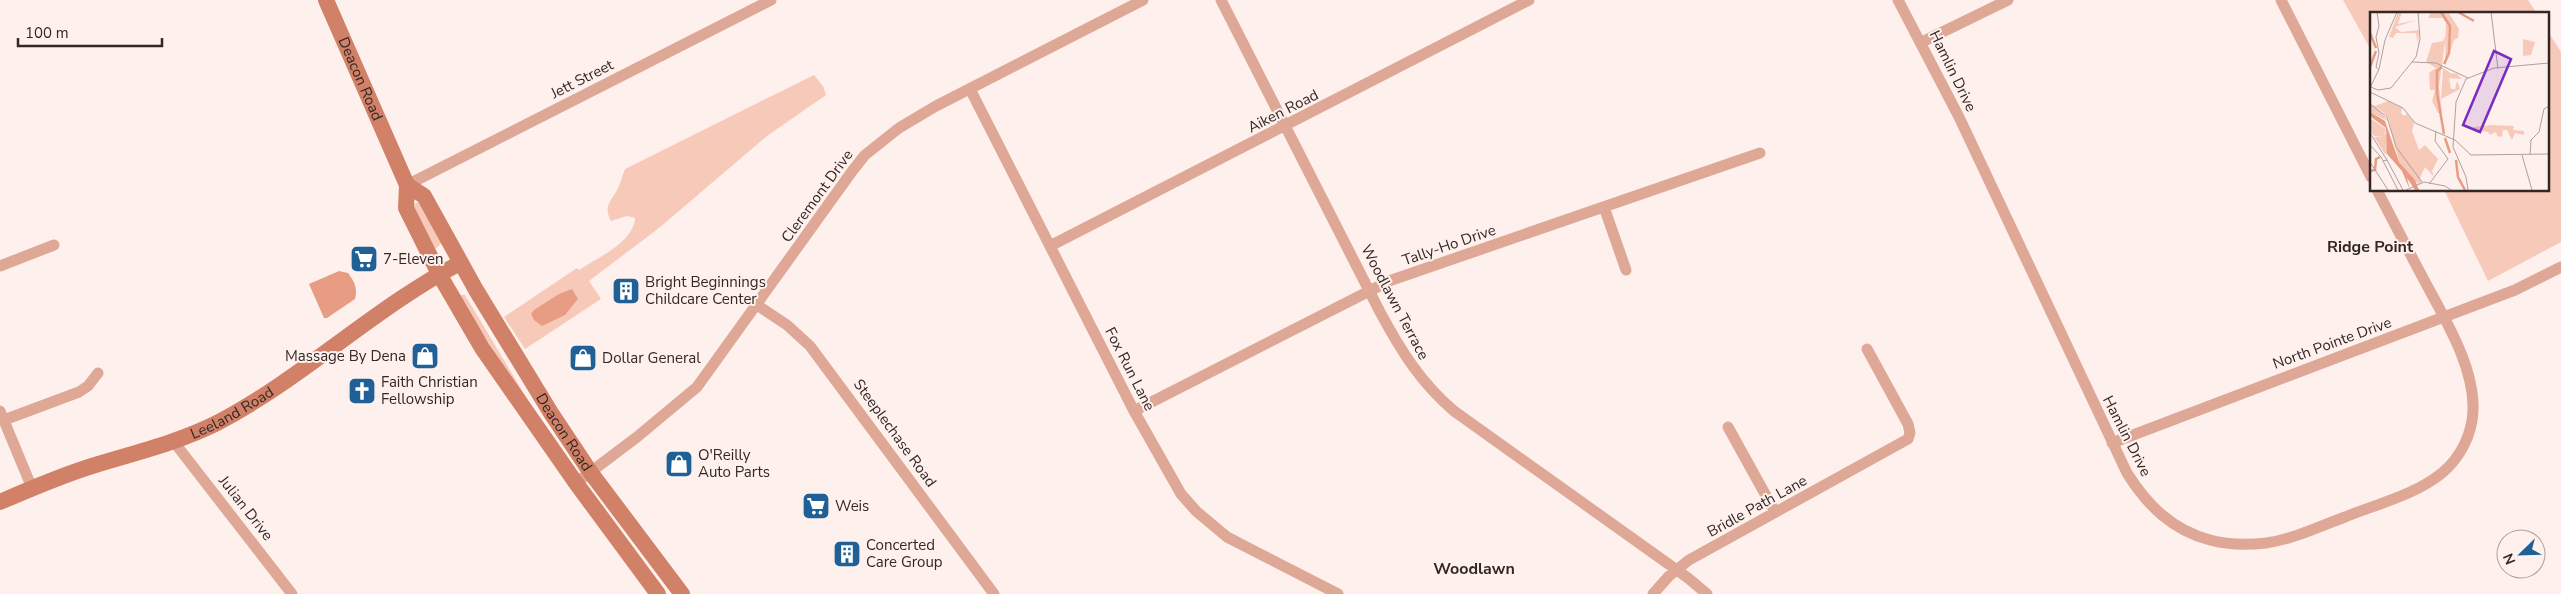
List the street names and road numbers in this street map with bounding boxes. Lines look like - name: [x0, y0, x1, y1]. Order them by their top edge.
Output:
- street label: Hamlin Drive: [1925, 27, 1981, 115]
- street label: Deacon Road: [333, 34, 388, 124]
- street label: Jett Street: [546, 54, 617, 104]
- street label: Aiken Road: [1244, 85, 1322, 137]
- street label: Cleremont Drive: [777, 146, 857, 246]
- street label: Tally-Ho Drive: [1400, 220, 1498, 270]
- street label: Woodlawn Terrace: [1356, 241, 1434, 363]
- street label: North Pointe Drive: [2270, 312, 2394, 374]
- street label: Fox Run Lane: [1100, 324, 1160, 414]
- street label: Steeplechase Road: [849, 375, 941, 491]
- street label: Leeland Road: [187, 382, 277, 444]
- street label: Deacon Road: [531, 389, 597, 475]
- street label: Hamlin Drive: [2098, 392, 2156, 480]
- street label: Bridle Path Lane: [1704, 470, 1811, 542]
- street label: Julian Drive: [214, 471, 278, 545]

